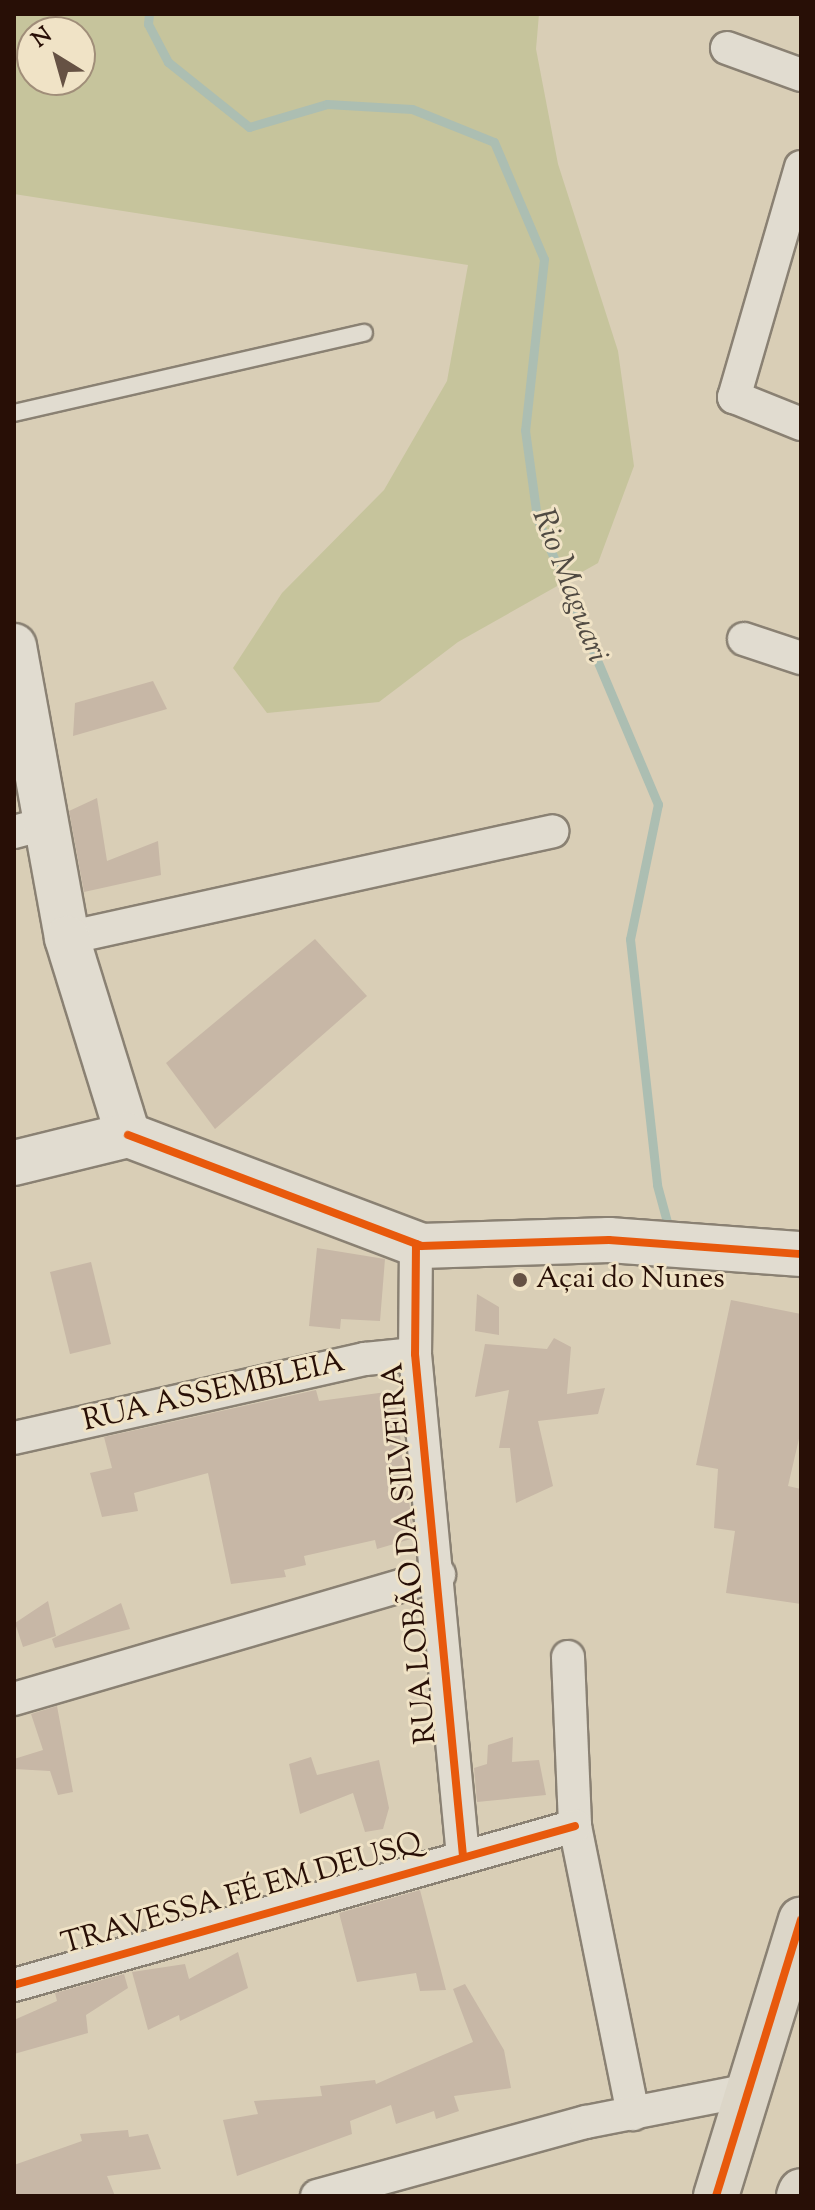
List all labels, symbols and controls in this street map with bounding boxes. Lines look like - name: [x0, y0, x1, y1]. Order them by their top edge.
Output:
- north arrow: [16, 16, 96, 96]
- text: N: [26, 20, 59, 56]
- water label: Rio Maguari: [522, 504, 616, 668]
- place label: Açai do Nunes: [536, 1262, 725, 1298]
- marker: Açai do Nunes: [511, 1271, 529, 1289]
- street label: RUA ASSEMBLEIA: [79, 1345, 349, 1441]
- street label: RUA LOBÃO DA SILVEIRA: [376, 1361, 446, 1745]
- street label: TRAVESSA FÉ EM DEUSQ: [58, 1826, 426, 1964]

